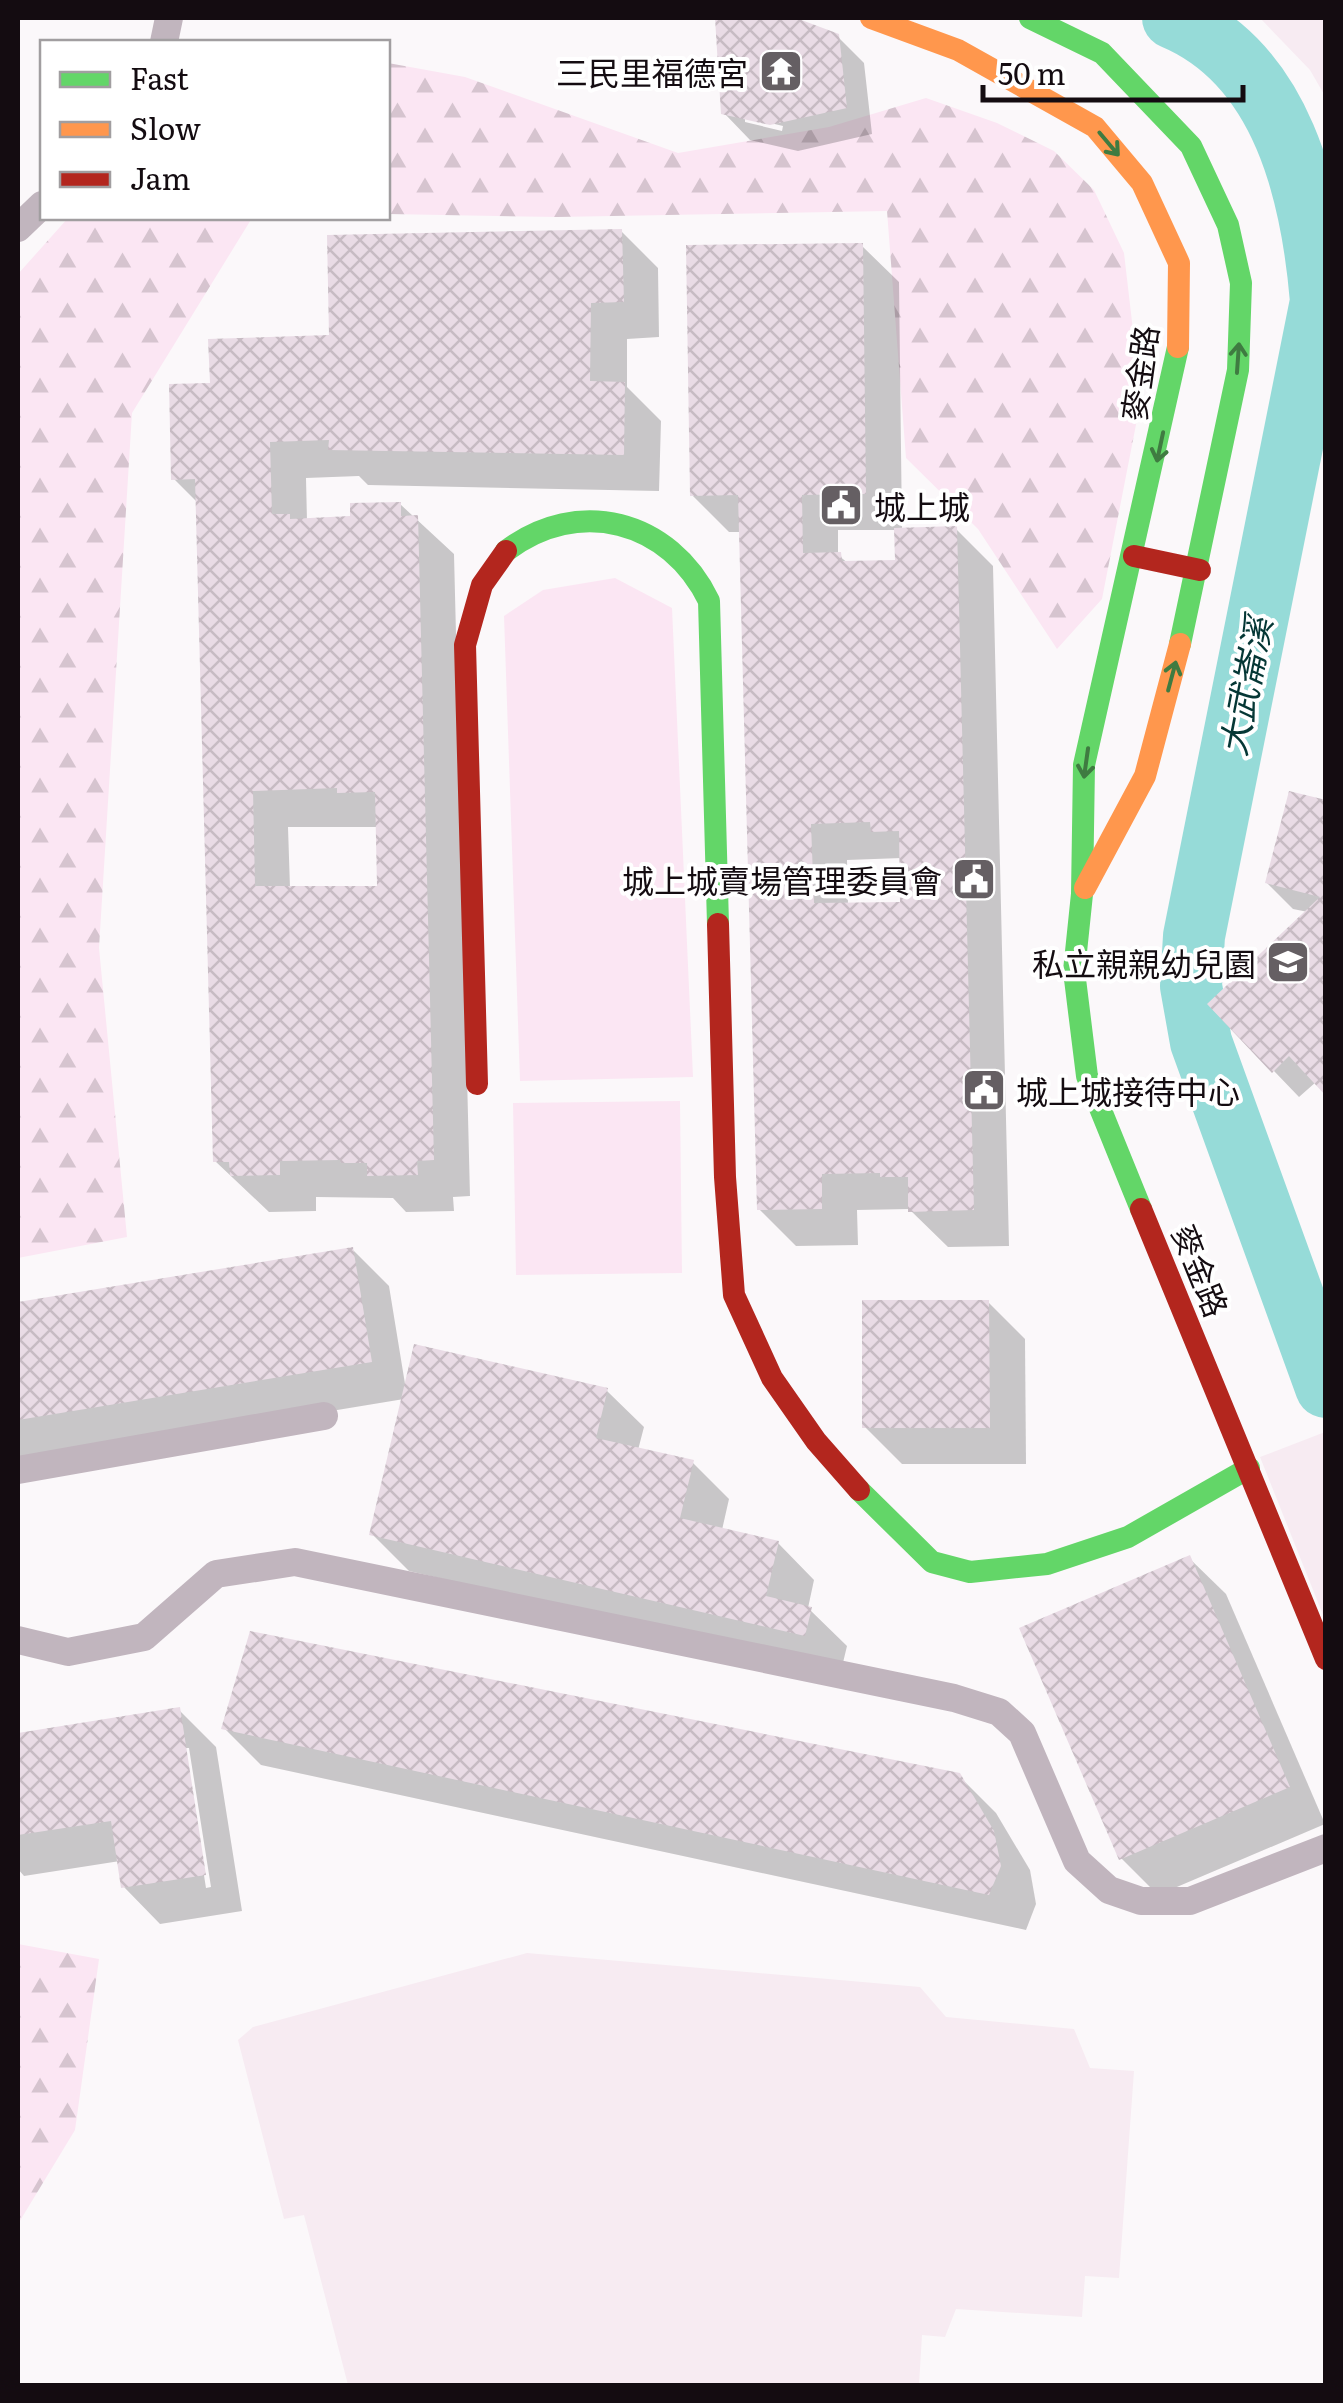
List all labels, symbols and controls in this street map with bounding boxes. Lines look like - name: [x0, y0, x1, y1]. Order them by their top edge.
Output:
- legend: [40, 40, 390, 220]
- scale bar: [983, 40, 1243, 102]
- place label: 三民里福德宮: [556, 47, 748, 95]
- temple icon: 三民里福德宮: [758, 48, 804, 94]
- text: 50 m: [998, 50, 1066, 94]
- text: Fast: [130, 55, 189, 99]
- text: Slow: [130, 105, 201, 149]
- one-way arrow: [1098, 131, 1120, 157]
- text: Jam: [130, 155, 190, 199]
- street label: 麥金路: [1108, 322, 1168, 424]
- one-way arrow: [1229, 343, 1248, 375]
- one-way arrow: [1150, 430, 1168, 462]
- place label: 城上城: [874, 481, 970, 529]
- public building icon: 城上城: [818, 482, 864, 528]
- water label: 大武崙溪: [1205, 607, 1284, 760]
- one-way arrow: [1163, 661, 1182, 692]
- one-way arrow: [1076, 747, 1095, 779]
- place label: 城上城賣場管理委員會: [622, 855, 942, 903]
- public building icon: 城上城賣場管理委員會: [951, 856, 997, 902]
- place label: 私立親親幼兒園: [1032, 938, 1256, 986]
- school or university icon: 私立親親幼兒園: [1265, 939, 1311, 985]
- place label: 城上城接待中心: [1016, 1066, 1240, 1114]
- public building icon: 城上城接待中心: [961, 1067, 1007, 1113]
- street label: 麥金路: [1162, 1216, 1242, 1324]

